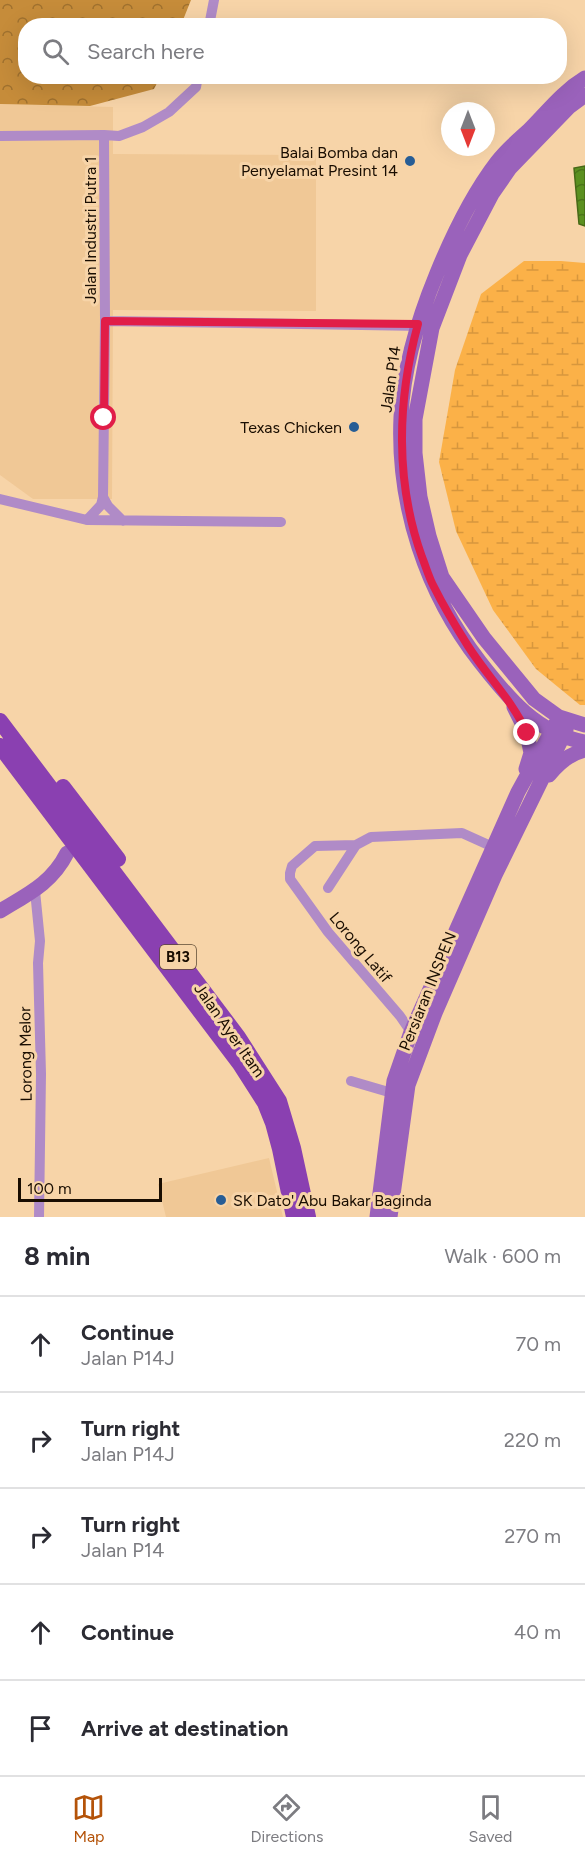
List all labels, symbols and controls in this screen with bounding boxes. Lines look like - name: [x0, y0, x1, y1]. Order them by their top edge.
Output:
- search box: [18, 18, 567, 84]
- icon: search: [39, 35, 72, 68]
- text: Search here: [87, 38, 205, 65]
- north arrow: [441, 102, 495, 156]
- place label: Balai Bomba dan Penyelamat Presint 14: [241, 143, 398, 180]
- marker: Balai Bomba dan Penyelamat Presint 14: [403, 154, 417, 168]
- street label: Jalan Industri Putra 1: [81, 156, 100, 304]
- street label: Jalan P14: [376, 345, 405, 413]
- route start: [90, 404, 116, 430]
- place label: Texas Chicken: [240, 418, 342, 437]
- marker: Texas Chicken: [347, 420, 361, 434]
- route end: [513, 719, 539, 745]
- street label: Lorong Latif: [325, 908, 396, 987]
- street label: Persiaran INSPEN: [395, 929, 460, 1053]
- road number: B13: [160, 945, 196, 969]
- street label: Jalan Ayer Itam: [190, 980, 269, 1081]
- street label: Lorong Melor: [15, 1006, 36, 1102]
- scale bar: [18, 1175, 162, 1202]
- text: 100 m: [27, 1179, 72, 1198]
- place label: SK Dato' Abu Bakar Baginda: [233, 1191, 432, 1210]
- marker: SK Dato' Abu Bakar Baginda: [214, 1193, 228, 1207]
- text: 8 min: [24, 1240, 90, 1272]
- text: Walk · 600 m: [444, 1244, 561, 1268]
- text: Continue: [81, 1319, 174, 1346]
- icon: ahead: [24, 1328, 57, 1361]
- text: 70 m: [515, 1332, 561, 1356]
- text: Jalan P14J: [81, 1346, 175, 1370]
- text: Turn right: [81, 1415, 180, 1442]
- icon: right: [24, 1424, 57, 1457]
- text: 220 m: [504, 1428, 561, 1452]
- text: Jalan P14J: [81, 1442, 175, 1466]
- text: Turn right: [81, 1511, 180, 1538]
- icon: right: [24, 1520, 57, 1553]
- text: 270 m: [504, 1524, 561, 1548]
- text: Jalan P14: [81, 1538, 164, 1562]
- icon: ahead: [24, 1616, 57, 1649]
- text: Continue: [81, 1619, 174, 1646]
- text: 40 m: [514, 1620, 561, 1644]
- icon: arrive: [24, 1712, 57, 1745]
- text: Arrive at destination: [81, 1715, 289, 1742]
- tab: Map: [72, 1791, 105, 1846]
- tab: Directions: [250, 1791, 323, 1846]
- tab: Saved: [468, 1791, 513, 1846]

